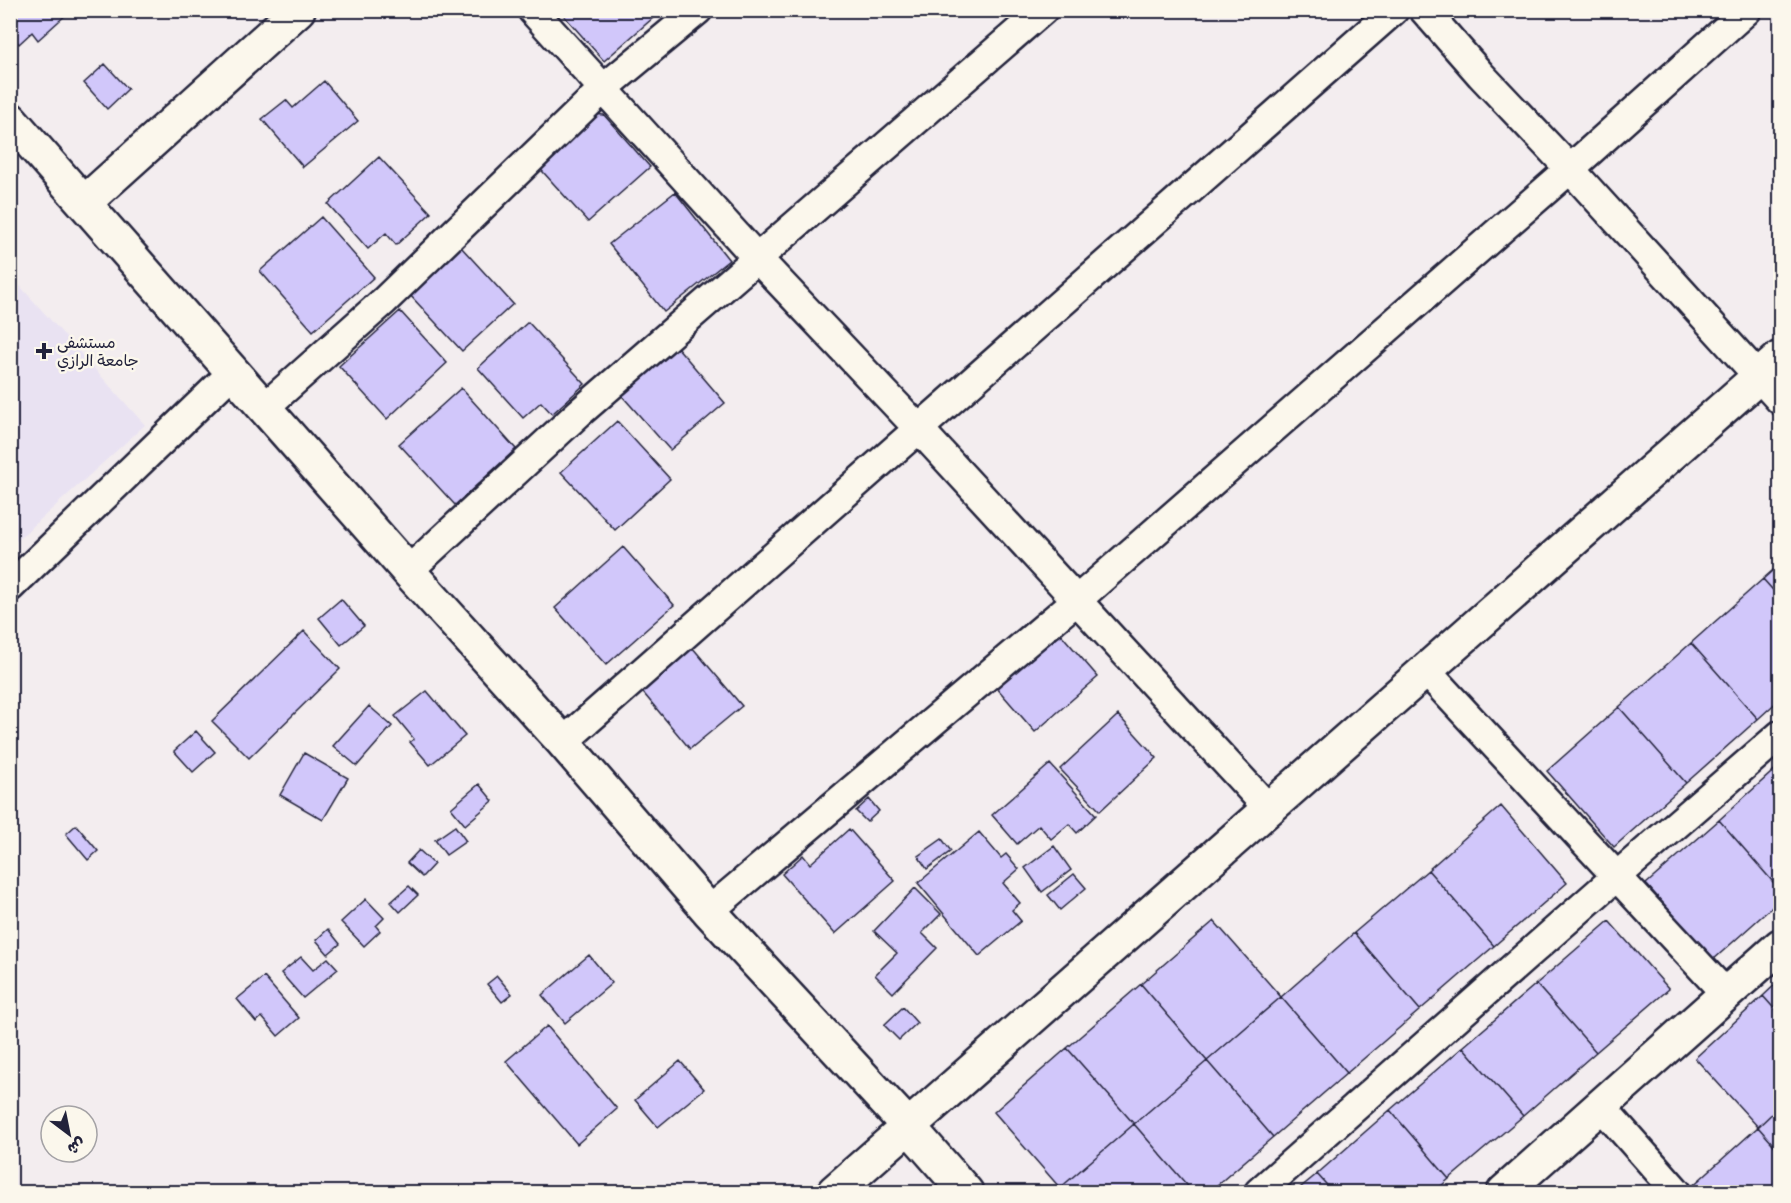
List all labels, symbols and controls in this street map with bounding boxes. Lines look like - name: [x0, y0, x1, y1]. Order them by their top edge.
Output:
- place label: مستشفى جامعة الرازي: [57, 336, 139, 373]
- marker: مستشفى جامعة الرازي: [35, 342, 53, 360]
- north arrow: [39, 1104, 99, 1164]
- text: ش: [63, 1131, 88, 1156]

